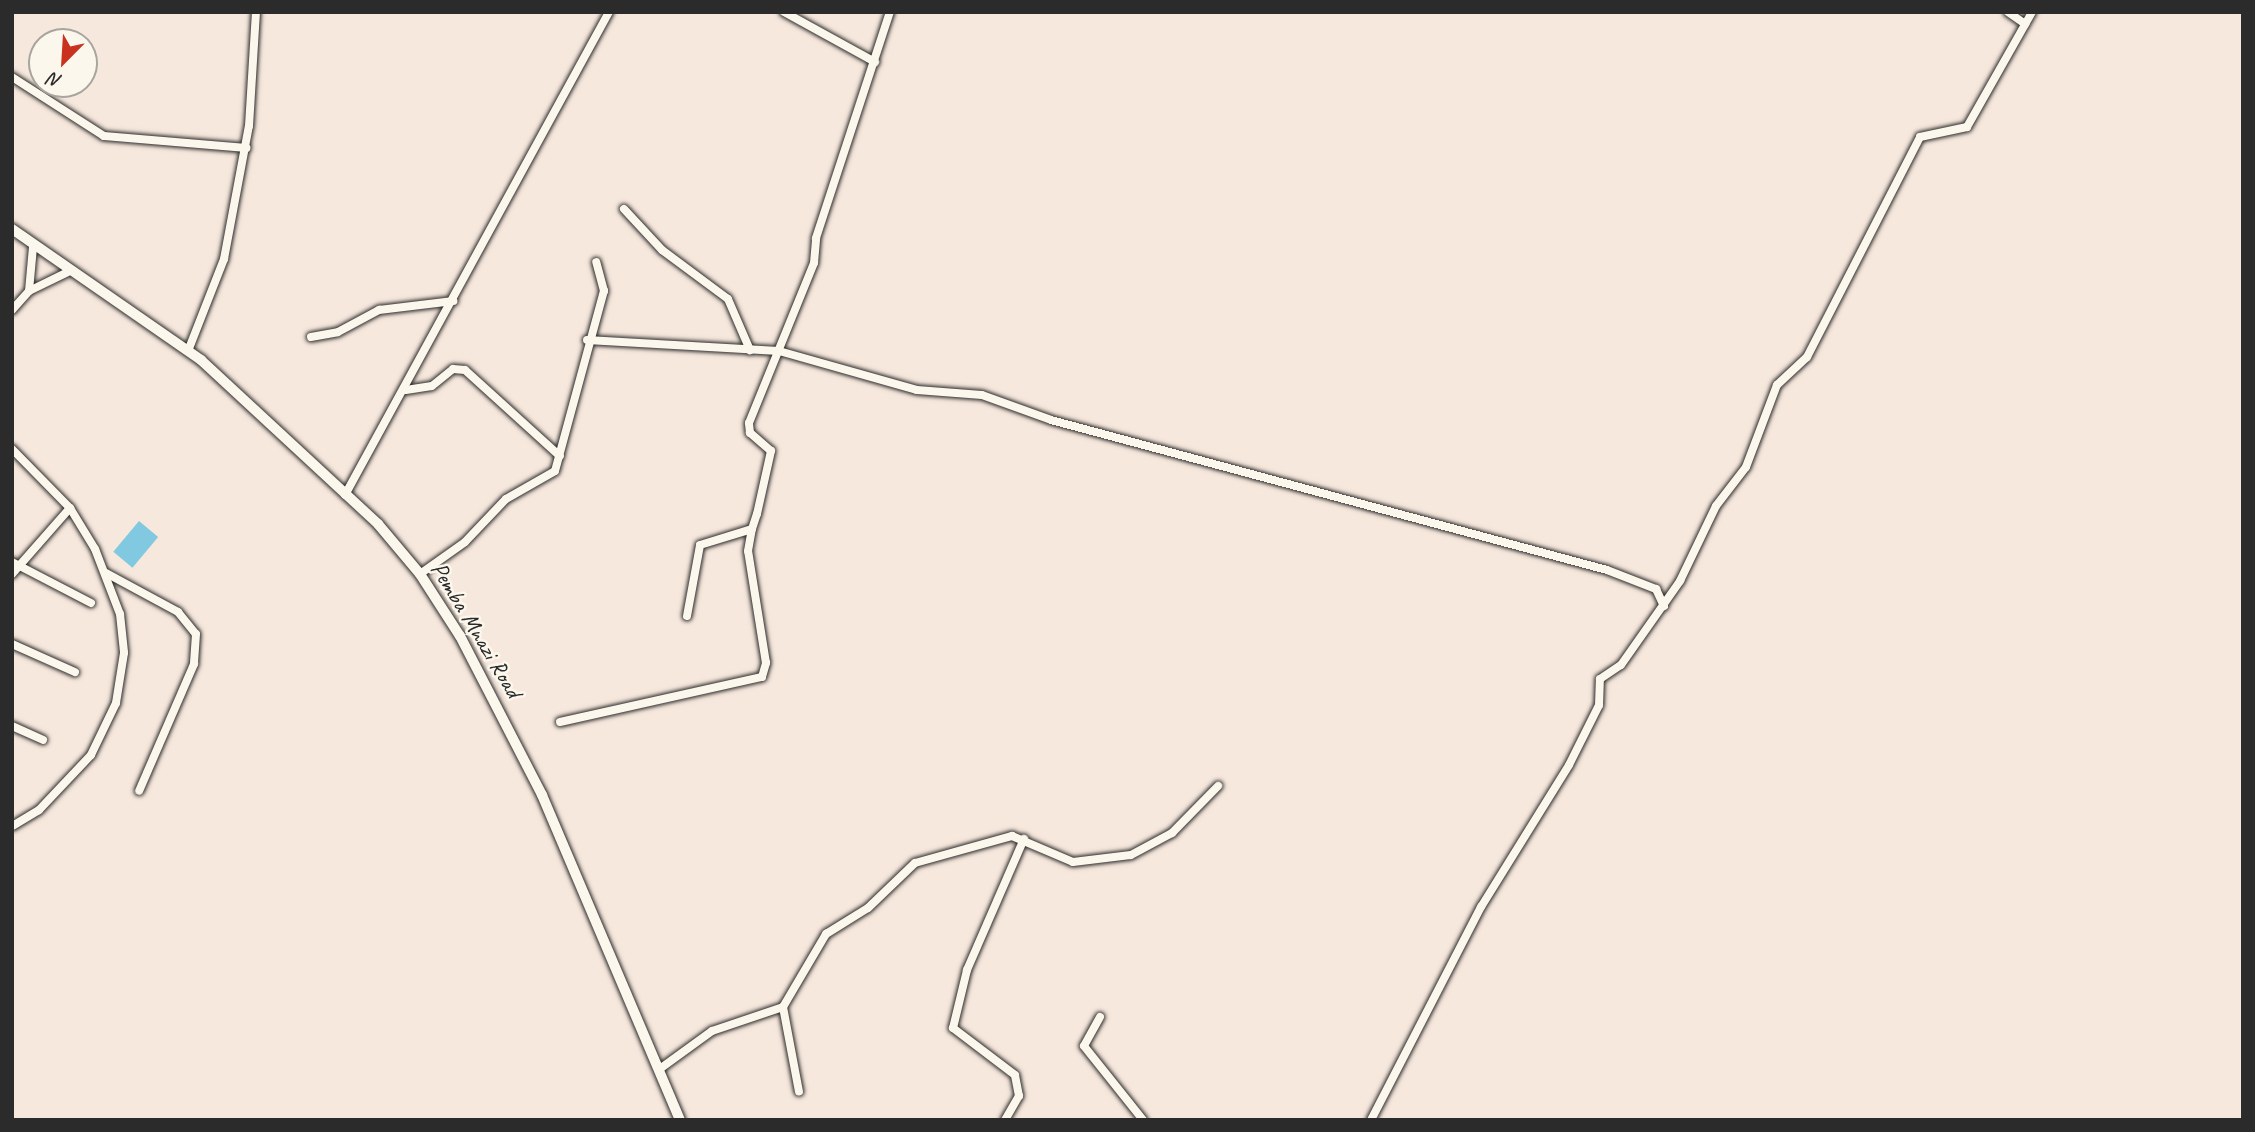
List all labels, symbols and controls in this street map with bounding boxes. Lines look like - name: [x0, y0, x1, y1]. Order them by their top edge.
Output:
- north arrow: [28, 28, 98, 98]
- text: N: [45, 67, 66, 94]
- street label: Pemba Mnazi Road: [424, 556, 528, 704]

